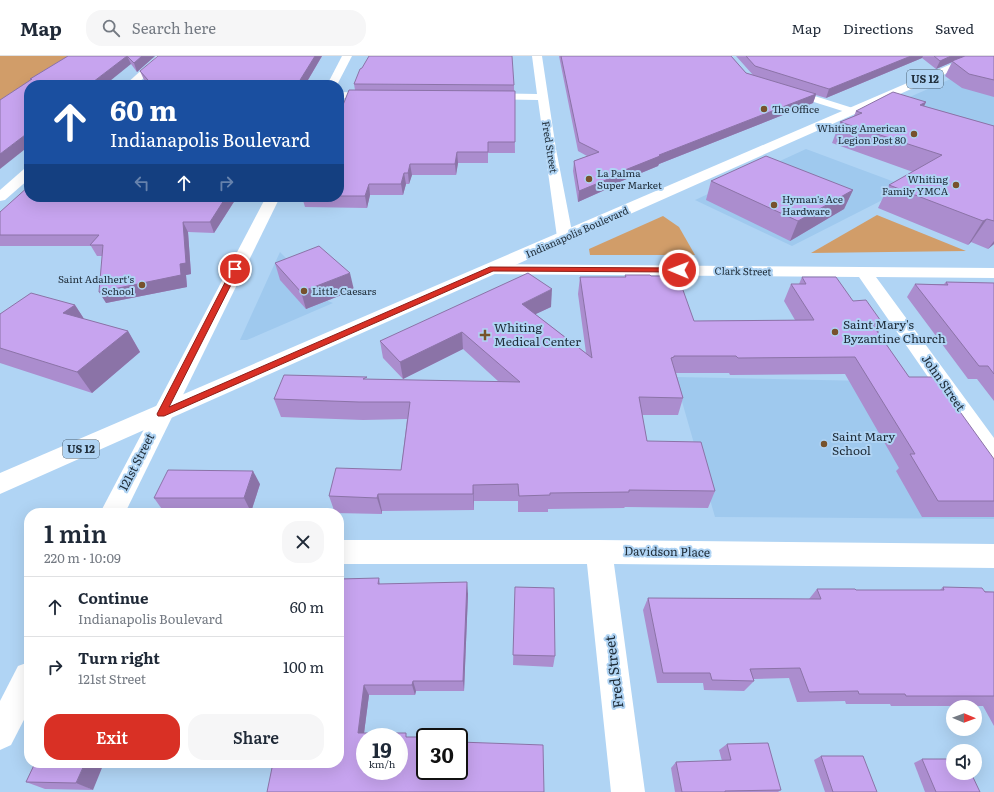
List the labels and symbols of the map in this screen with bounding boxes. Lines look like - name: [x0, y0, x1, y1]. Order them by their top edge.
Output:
- road number: US 12: [907, 70, 943, 88]
- place label: The Office: [772, 101, 819, 116]
- marker: The Office: [759, 104, 769, 114]
- street label: Fred Street: [539, 120, 562, 174]
- place label: Whiting American Legion Post 80: [817, 120, 906, 147]
- marker: Whiting American Legion Post 80: [909, 129, 919, 139]
- place label: La Palma Super Market: [597, 165, 662, 192]
- place label: Whiting Family YMCA: [882, 171, 949, 198]
- marker: La Palma Super Market: [584, 174, 594, 184]
- marker: Whiting Family YMCA: [951, 180, 961, 190]
- place label: Hyman's Ace Hardware: [782, 191, 843, 218]
- marker: Hyman's Ace Hardware: [769, 200, 779, 210]
- street label: Indianapolis Boulevard: [523, 202, 631, 261]
- position arrow: [658, 249, 700, 291]
- pin: [218, 252, 252, 286]
- street label: Clark Street: [714, 263, 772, 278]
- place label: Saint Adalhert's School: [58, 271, 135, 298]
- marker: Saint Adalhert's School: [137, 280, 147, 290]
- place label: Little Caesars: [312, 283, 377, 298]
- marker: Little Caesars: [299, 286, 309, 296]
- place label: Saint Mary's Byzantine Church: [843, 315, 946, 347]
- place label: Whiting Medical Center: [494, 318, 581, 350]
- marker: Saint Mary's Byzantine Church: [830, 327, 840, 337]
- marker: Whiting Medical Center: [479, 329, 491, 341]
- street label: John Street: [918, 350, 970, 415]
- place label: Saint Mary School: [832, 427, 895, 459]
- street label: 121st Street: [114, 429, 158, 494]
- marker: Saint Mary School: [819, 439, 829, 449]
- road number: US 12: [63, 440, 99, 458]
- street label: Davidson Place: [624, 541, 710, 561]
- street label: Fred Street: [599, 634, 627, 710]
- north arrow: [946, 700, 982, 736]
- speed limit sign: 30: [416, 728, 468, 780]

